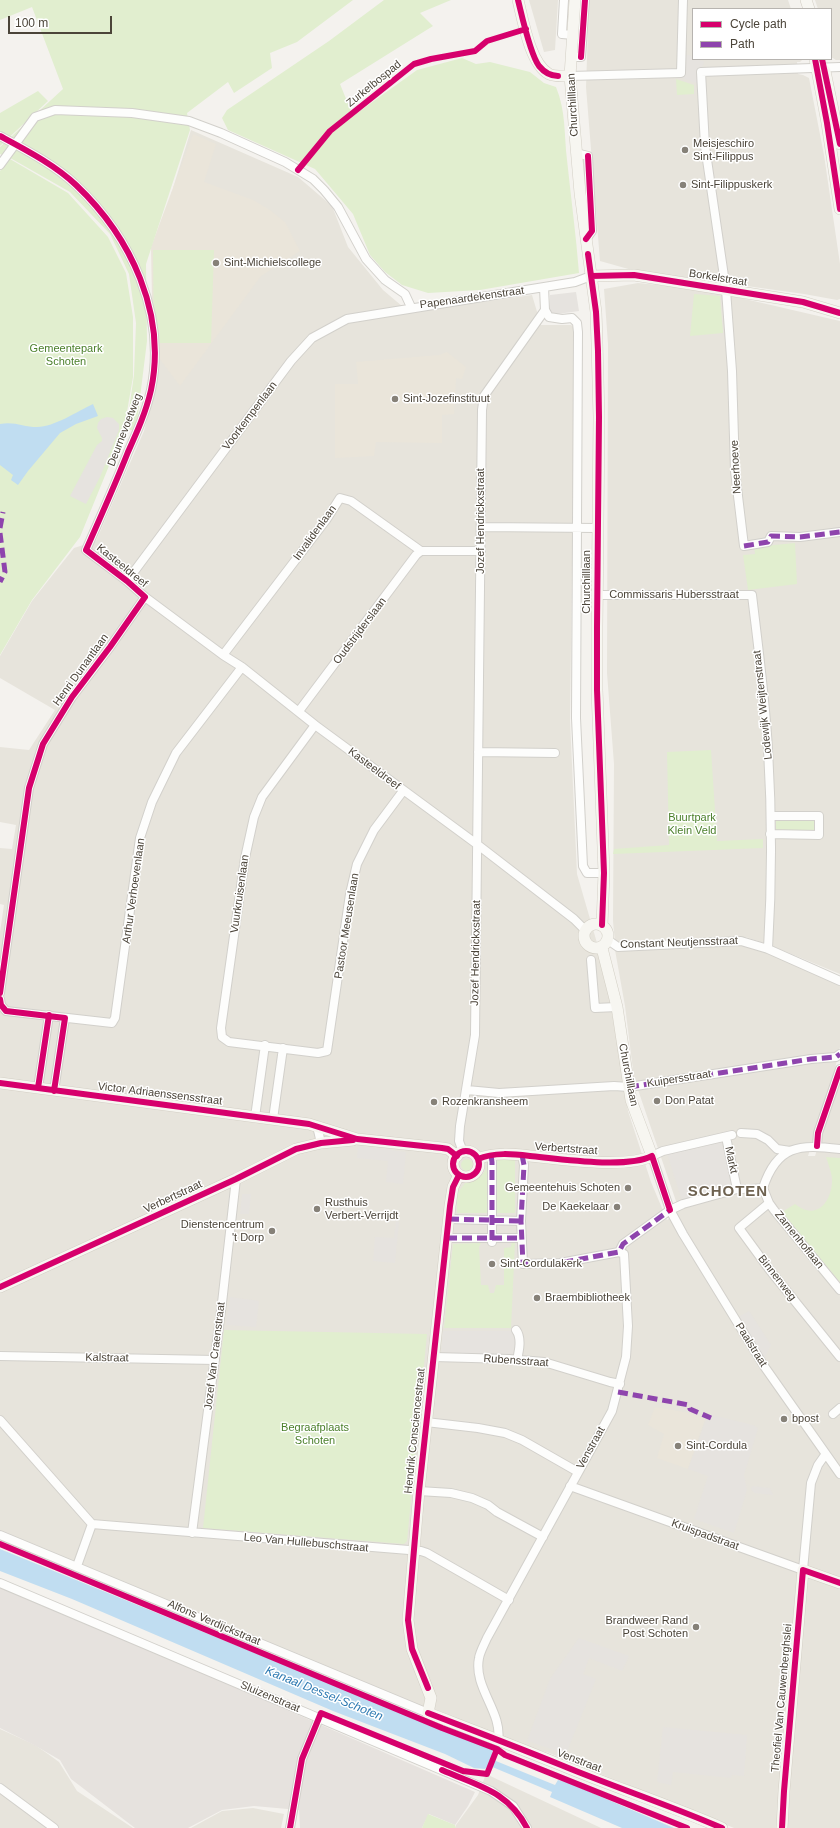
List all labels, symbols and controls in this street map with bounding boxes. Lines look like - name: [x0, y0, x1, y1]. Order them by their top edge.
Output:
- scale bar: [10, 8, 114, 34]
- legend: [692, 8, 832, 60]
- text: 100 m: [15, 16, 48, 30]
- text: Cycle path: [730, 17, 787, 31]
- text: Path: [730, 37, 755, 51]
- street label: Zurkelbospad: [344, 58, 404, 110]
- street label: Churchilllaan: [565, 73, 581, 137]
- place label: Meisjeschiro Sint-Filippus: [693, 137, 754, 163]
- marker: Meisjeschiro Sint-Filippus: [680, 145, 690, 155]
- place label: Sint-Filippuskerk: [691, 178, 772, 192]
- marker: Sint-Filippuskerk: [678, 180, 688, 190]
- place label: Sint-Michielscollege: [224, 256, 321, 270]
- marker: Sint-Michielscollege: [211, 258, 221, 268]
- street label: Borkelstraat: [688, 267, 748, 289]
- street label: Papenaardekenstraat: [419, 284, 525, 312]
- park label: Gemeentepark Schoten: [30, 342, 102, 368]
- street label: Voorkempenlaan: [220, 379, 280, 453]
- street label: Deurnevoetweg: [105, 392, 145, 468]
- place label: Sint-Jozefinstituut: [403, 392, 490, 406]
- marker: Sint-Jozefinstituut: [390, 394, 400, 404]
- street label: Neerhoeve: [728, 440, 744, 494]
- street label: Jozef Hendrickxstraat: [474, 468, 488, 574]
- street label: Invalidenlaan: [291, 503, 339, 563]
- street label: Kasteeldreef: [94, 541, 150, 591]
- street label: Churchilllaan: [580, 550, 594, 614]
- street label: Commissaris Hubersstraat: [609, 588, 739, 602]
- street label: Oudstrijderslaan: [331, 595, 389, 667]
- street label: Henri Dunantlaan: [51, 631, 111, 709]
- street label: Lodewijk Weijtenstraat: [751, 650, 775, 760]
- street label: Kasteeldreef: [345, 745, 403, 793]
- park label: Buurtpark Klein Veld: [668, 811, 716, 837]
- street label: Arthur Verhoevenlaan: [120, 837, 148, 945]
- street label: Vuurkruisenlaan: [228, 854, 252, 934]
- street label: Pastoor Meeusenlaan: [332, 872, 362, 980]
- street label: Jozef Hendrickxstraat: [468, 900, 484, 1006]
- street label: Constant Neutjensstraat: [620, 934, 738, 952]
- street label: Churchilllaan: [615, 1043, 641, 1107]
- street label: Kuipersstraat: [646, 1067, 712, 1091]
- street label: Victor Adriaenssensstraat: [97, 1080, 223, 1108]
- place label: Don Patat: [665, 1094, 714, 1108]
- place label: Rozenkransheem: [442, 1095, 528, 1109]
- marker: Don Patat: [652, 1096, 662, 1106]
- marker: Rozenkransheem: [429, 1097, 439, 1107]
- street label: Verbertstraat: [534, 1140, 598, 1158]
- street label: Markt: [722, 1145, 740, 1175]
- street label: Verbertstraat: [142, 1178, 204, 1216]
- place label: Gemeentehuis Schoten: [505, 1181, 620, 1195]
- marker: Gemeentehuis Schoten: [623, 1183, 633, 1193]
- district label: SCHOTEN: [688, 1183, 768, 1201]
- place label: Rusthuis Verbert-Verrijdt: [325, 1196, 398, 1222]
- place label: De Kaekelaar: [542, 1200, 609, 1214]
- marker: De Kaekelaar: [612, 1202, 622, 1212]
- marker: Rusthuis Verbert-Verrijdt: [312, 1204, 322, 1214]
- street label: Zamenhoflaan: [772, 1209, 826, 1271]
- place label: Dienstencentrum 't Dorp: [181, 1218, 264, 1244]
- marker: Dienstencentrum 't Dorp: [267, 1226, 277, 1236]
- street label: Binnenweg: [755, 1252, 799, 1304]
- place label: Sint-Cordulakerk: [500, 1257, 582, 1271]
- marker: Sint-Cordulakerk: [487, 1259, 497, 1269]
- place label: Braembibliotheek: [545, 1291, 630, 1305]
- marker: Braembibliotheek: [532, 1293, 542, 1303]
- street label: Jozef Van Craenstraat: [202, 1301, 228, 1411]
- street label: Paalstraat: [732, 1321, 770, 1369]
- street label: Kalstraat: [85, 1351, 129, 1365]
- street label: Rubensstraat: [483, 1352, 549, 1370]
- street label: Hendrik Consciencestraat: [402, 1368, 428, 1494]
- place label: bpost: [792, 1412, 819, 1426]
- marker: bpost: [779, 1414, 789, 1424]
- park label: Begraafplaats Schoten: [281, 1421, 349, 1447]
- street label: Venstraat: [574, 1424, 608, 1472]
- place label: Sint-Cordula: [686, 1439, 747, 1453]
- marker: Sint-Cordula: [673, 1441, 683, 1451]
- street label: Kruispadstraat: [669, 1517, 741, 1553]
- street label: Leo Van Hullebuschstraat: [243, 1531, 369, 1555]
- street label: Alfons Verdijckstraat: [166, 1597, 262, 1649]
- place label: Brandweer Rand Post Schoten: [605, 1614, 688, 1640]
- marker: Brandweer Rand Post Schoten: [691, 1622, 701, 1632]
- street label: Theofiel Van Cauwenberghslei: [769, 1623, 795, 1773]
- water label: Kanaal Dessel-Schoten: [263, 1664, 385, 1724]
- street label: Sluizenstraat: [238, 1679, 302, 1715]
- street label: Venstraat: [555, 1747, 603, 1775]

